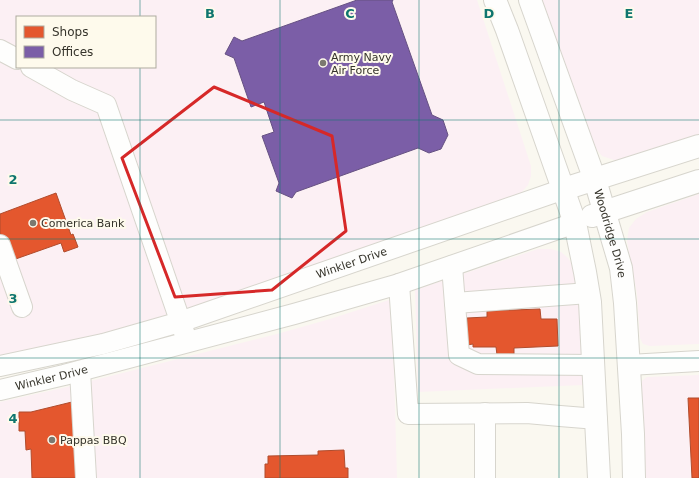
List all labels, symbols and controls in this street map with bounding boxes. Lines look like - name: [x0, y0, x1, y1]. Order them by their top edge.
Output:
- text: B: [205, 6, 215, 21]
- text: C: [345, 6, 355, 21]
- text: D: [484, 6, 495, 21]
- text: E: [625, 6, 633, 21]
- legend: [16, 16, 156, 68]
- text: Shops: [52, 25, 88, 39]
- text: Offices: [52, 45, 93, 59]
- place label: Army Navy Air Force: [331, 51, 392, 77]
- marker: Army Navy Air Force: [318, 58, 328, 68]
- text: 2: [8, 172, 18, 187]
- street label: Woodridge Drive: [591, 188, 628, 279]
- place label: Comerica Bank: [41, 217, 125, 230]
- marker: Comerica Bank: [28, 218, 38, 228]
- street label: Winkler Drive: [315, 245, 389, 281]
- text: 3: [8, 291, 18, 306]
- street label: Winkler Drive: [14, 363, 90, 393]
- text: 4: [8, 411, 18, 426]
- place label: Pappas BBQ: [60, 434, 127, 447]
- marker: Pappas BBQ: [47, 435, 57, 445]

